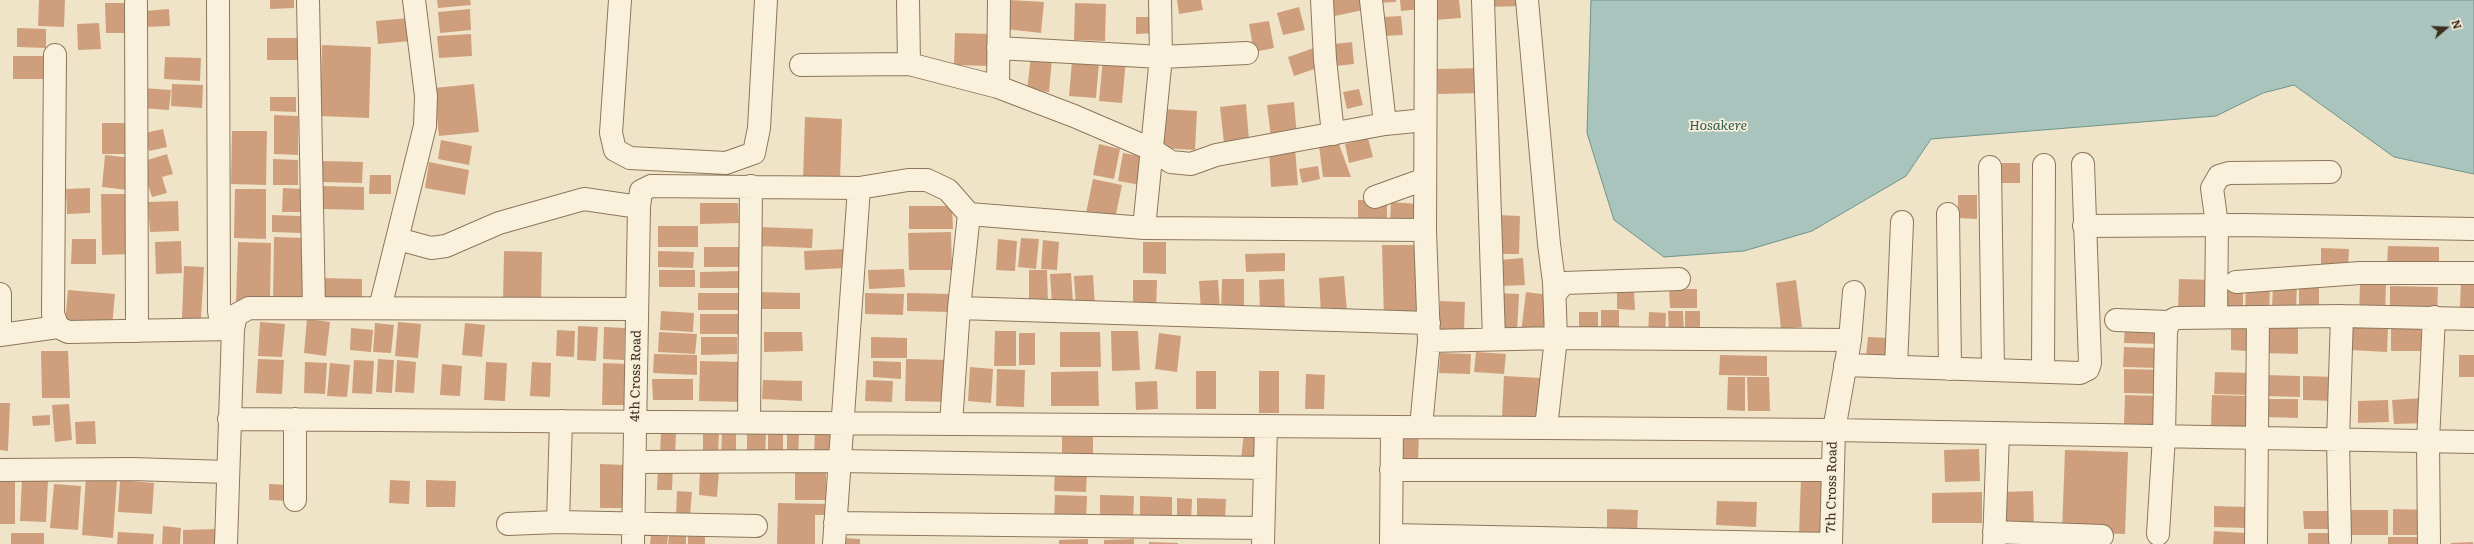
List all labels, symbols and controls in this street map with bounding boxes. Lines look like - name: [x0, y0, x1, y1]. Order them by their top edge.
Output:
- north arrow: [2426, 8, 2466, 48]
- text: N: [2448, 17, 2466, 31]
- water label: Hosakere: [1689, 118, 1747, 134]
- street label: 4th Cross Road: [627, 330, 645, 422]
- street label: 7th Cross Road: [1823, 441, 1841, 533]

